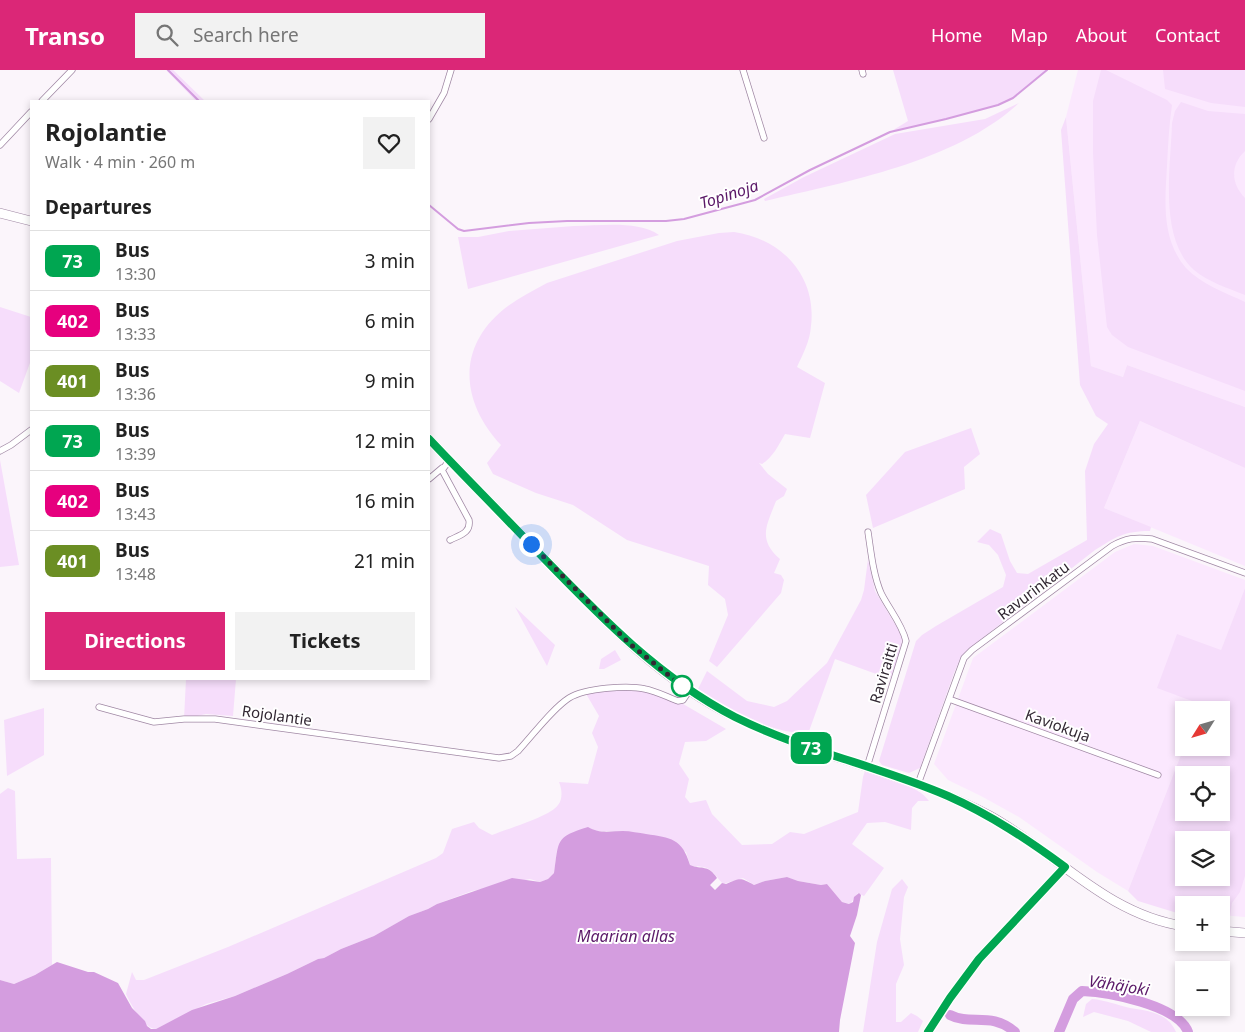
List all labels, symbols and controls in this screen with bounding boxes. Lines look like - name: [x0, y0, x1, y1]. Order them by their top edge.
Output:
- search box: [135, 13, 485, 58]
- text: Transo: [25, 19, 105, 52]
- icon: search: [153, 21, 181, 49]
- text: Search here: [193, 22, 299, 48]
- text: Home: [931, 23, 982, 47]
- text: Map: [1010, 23, 1048, 47]
- text: About: [1076, 23, 1127, 47]
- text: Contact: [1155, 23, 1220, 47]
- text: Rojolantie: [45, 115, 167, 148]
- button: heart: [363, 117, 415, 169]
- text: Walk · 4 min · 260 m: [45, 151, 195, 173]
- water label: Topinoja: [697, 174, 761, 214]
- text: Departures: [45, 194, 152, 220]
- text: Bus: [115, 237, 150, 263]
- text: 3 min: [365, 248, 415, 274]
- text: 73: [62, 249, 83, 273]
- text: 13:30: [115, 263, 156, 285]
- text: Bus: [115, 297, 150, 323]
- text: 6 min: [365, 308, 415, 334]
- text: 402: [57, 309, 88, 333]
- text: 13:33: [115, 323, 156, 345]
- text: Bus: [115, 357, 150, 383]
- text: 9 min: [365, 368, 415, 394]
- text: 401: [57, 369, 88, 393]
- text: 13:36: [115, 383, 156, 405]
- text: Bus: [115, 417, 150, 443]
- text: 12 min: [354, 428, 415, 454]
- text: 73: [62, 429, 83, 453]
- text: 13:39: [115, 443, 156, 465]
- text: Bus: [115, 477, 150, 503]
- text: 16 min: [354, 488, 415, 514]
- text: 402: [57, 489, 88, 513]
- text: 13:43: [115, 503, 156, 525]
- your location: [519, 532, 544, 557]
- text: Bus: [115, 537, 150, 563]
- text: 21 min: [354, 548, 415, 574]
- text: 401: [57, 549, 88, 573]
- street label: Ravurinkatu: [993, 556, 1073, 624]
- text: 13:48: [115, 563, 156, 585]
- button: Directions: [45, 612, 225, 670]
- button: Tickets: [235, 612, 415, 670]
- street label: Raviraitti: [864, 640, 902, 706]
- unlabelled marker: [671, 675, 693, 697]
- street label: Rojolantie: [241, 700, 313, 730]
- north arrow: [1175, 701, 1230, 756]
- map controls: [1175, 701, 1230, 1016]
- street label: Kaviokuja: [1023, 704, 1093, 746]
- line badge: 73: [788, 732, 834, 764]
- text: 73: [801, 736, 821, 760]
- button: locate: [1175, 766, 1230, 821]
- button: layers: [1175, 831, 1230, 886]
- button: +: [1175, 896, 1230, 951]
- water label: Maarian allas: [577, 925, 675, 947]
- button: −: [1175, 961, 1230, 1016]
- water label: Vähäjoki: [1087, 969, 1152, 1001]

